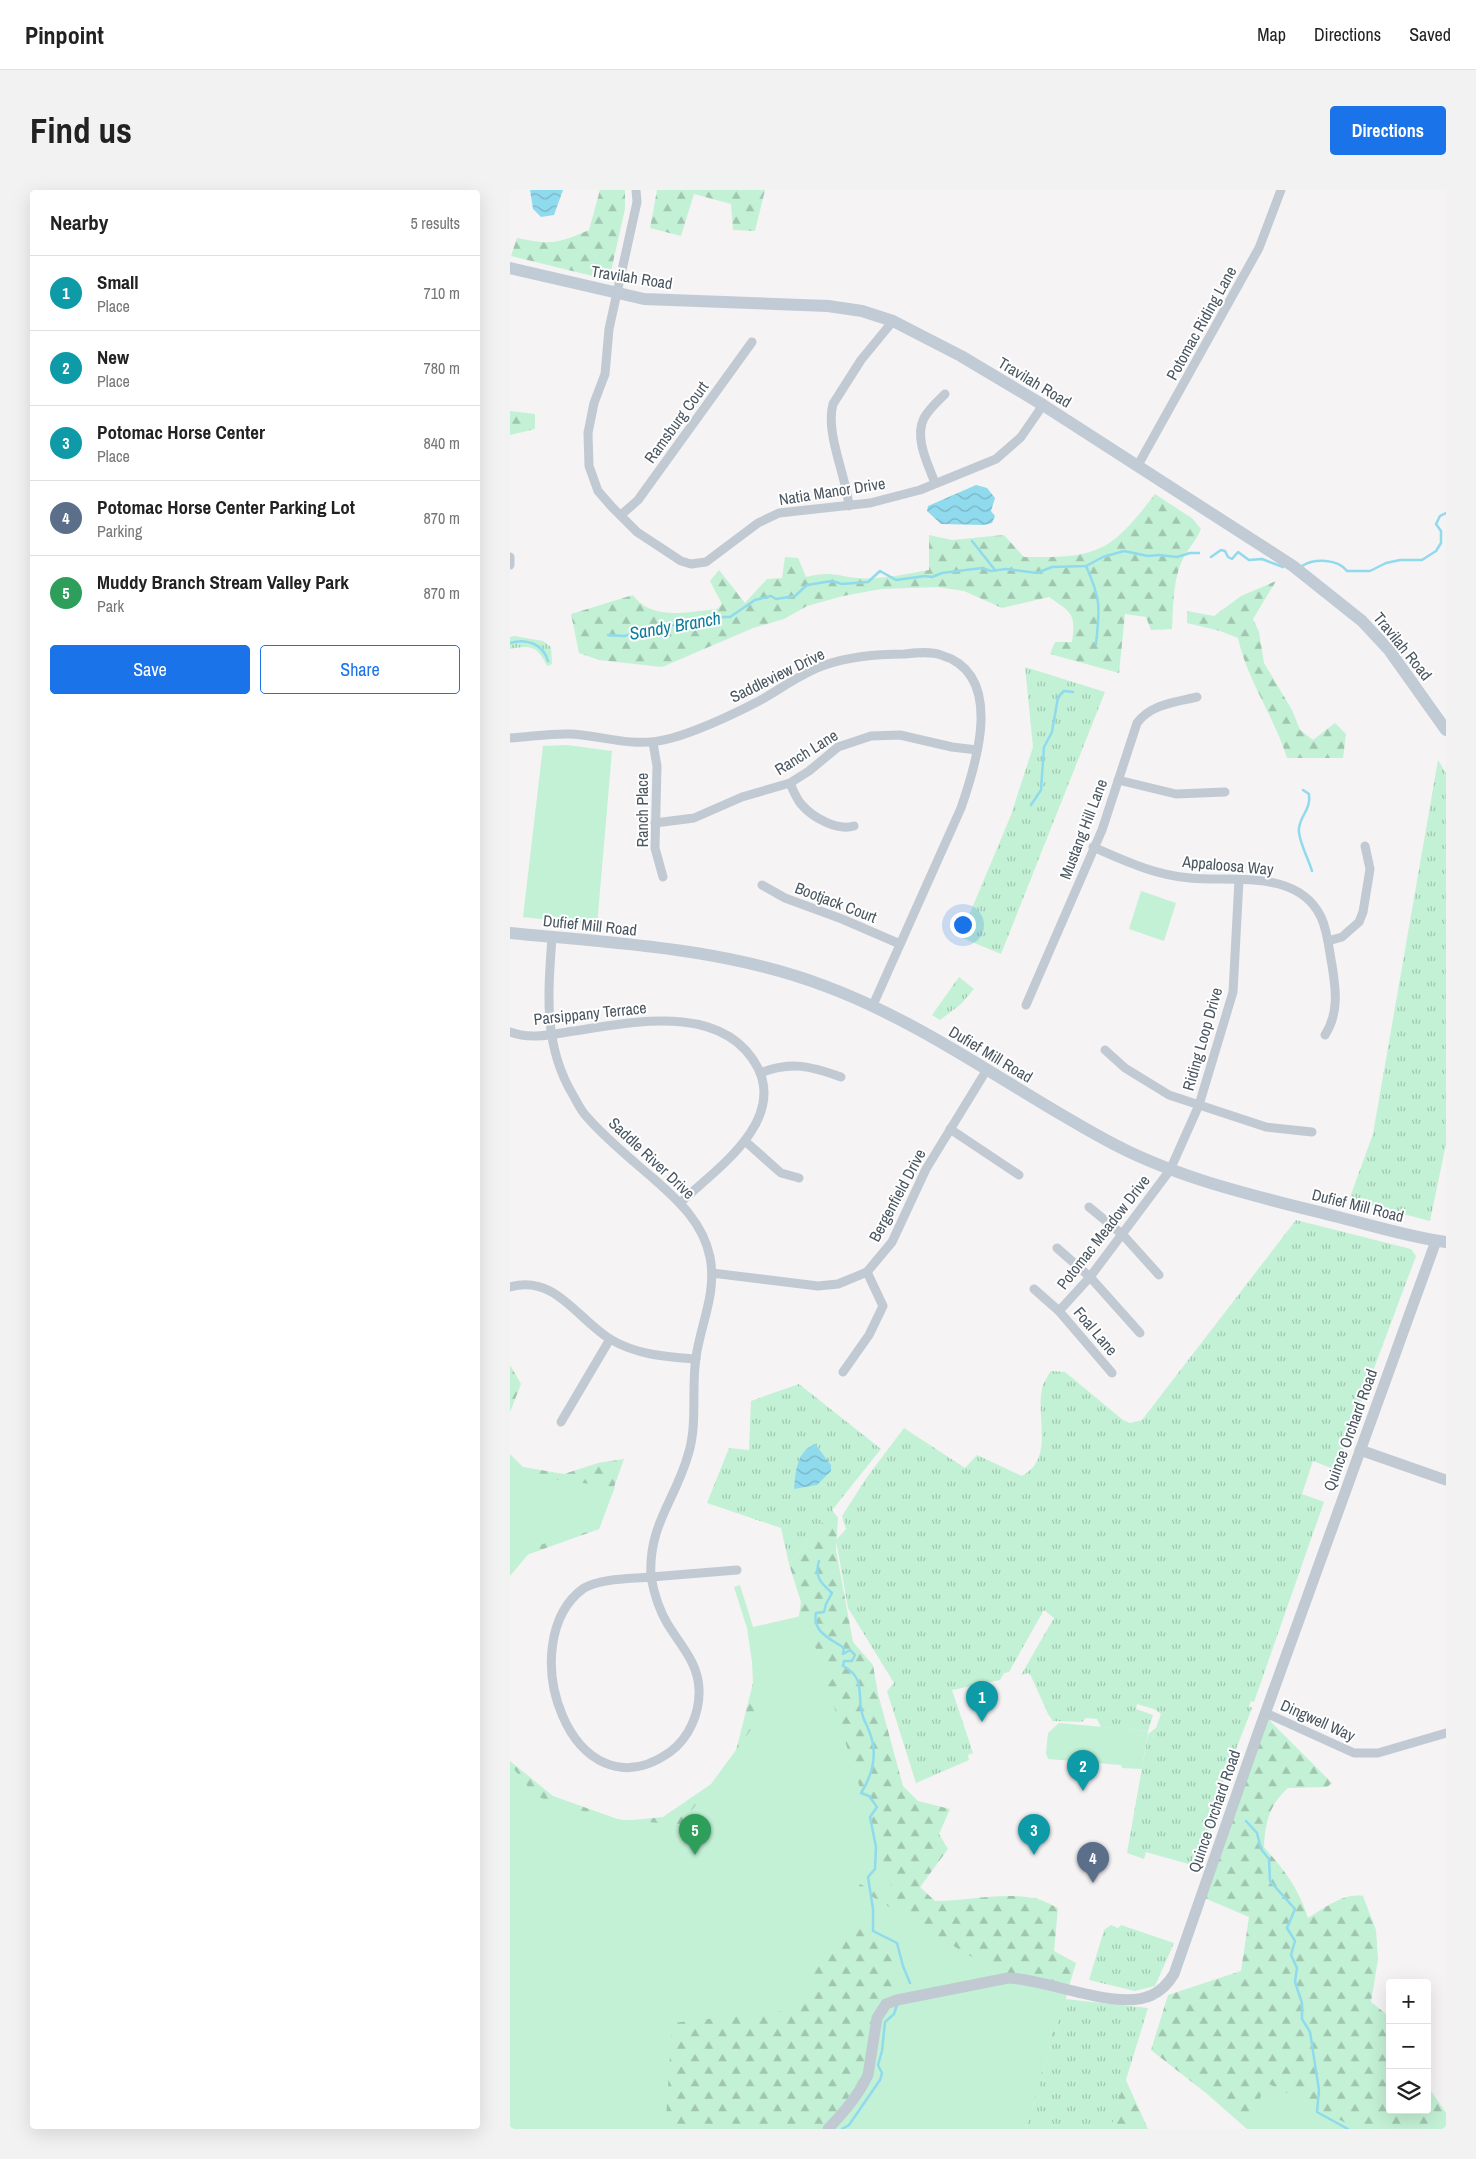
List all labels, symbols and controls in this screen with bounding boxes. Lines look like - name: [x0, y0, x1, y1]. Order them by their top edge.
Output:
- text: Pinpoint: [25, 19, 104, 51]
- text: Map: [1257, 22, 1286, 47]
- text: Directions: [1314, 22, 1381, 47]
- text: Saved: [1409, 22, 1451, 47]
- button: Directions: [1330, 106, 1446, 155]
- text: Find us: [30, 107, 132, 154]
- text: Nearby: [50, 208, 108, 237]
- text: 5 results: [410, 212, 460, 234]
- street label: Travilah Road: [590, 260, 674, 294]
- street label: Potomac Riding Lane: [1161, 262, 1241, 384]
- text: Small: [97, 269, 139, 295]
- text: 1: [62, 282, 70, 304]
- text: 710 m: [424, 282, 460, 304]
- text: Place: [97, 295, 130, 317]
- text: New: [97, 344, 129, 370]
- street label: Travilah Road: [994, 351, 1076, 413]
- text: 2: [62, 357, 70, 379]
- text: 780 m: [424, 357, 460, 379]
- text: Place: [97, 370, 130, 392]
- street label: Ramsburg Court: [639, 376, 713, 467]
- text: Potomac Horse Center: [97, 419, 265, 445]
- text: 3: [62, 432, 70, 454]
- text: 840 m: [424, 432, 460, 454]
- text: Place: [97, 445, 130, 467]
- street label: Natia Manor Drive: [777, 472, 887, 510]
- text: Potomac Horse Center Parking Lot: [97, 494, 355, 520]
- text: 4: [62, 507, 70, 529]
- text: 870 m: [424, 507, 460, 529]
- text: Parking: [97, 520, 142, 542]
- text: Muddy Branch Stream Valley Park: [97, 569, 349, 595]
- text: 5: [62, 582, 70, 604]
- text: 870 m: [424, 582, 460, 604]
- text: Park: [97, 595, 124, 617]
- water label: Sandy Branch: [627, 605, 723, 646]
- street label: Travilah Road: [1369, 607, 1437, 685]
- street label: Saddleview Drive: [726, 643, 828, 707]
- button: Save: [50, 645, 250, 694]
- button: Share: [260, 645, 460, 694]
- street label: Ranch Lane: [770, 724, 842, 780]
- street label: Ranch Place: [631, 773, 653, 847]
- street label: Mustang Hill Lane: [1054, 776, 1112, 882]
- street label: Appaloosa Way: [1181, 850, 1275, 880]
- street label: Bootjack Court: [792, 876, 880, 928]
- street label: Dufief Mill Road: [542, 909, 638, 941]
- your location: [950, 912, 976, 938]
- street label: Riding Loop Drive: [1177, 985, 1227, 1093]
- street label: Parsippany Terrace: [532, 996, 648, 1030]
- street label: Dufief Mill Road: [945, 1020, 1037, 1088]
- street label: Saddle River Drive: [604, 1112, 700, 1204]
- street label: Bergenfield Drive: [863, 1145, 931, 1245]
- street label: Potomac Meadow Drive: [1051, 1170, 1155, 1294]
- street label: Dufief Mill Road: [1310, 1183, 1406, 1227]
- street label: Foal Lane: [1069, 1302, 1123, 1360]
- street label: Quince Orchard Road: [1318, 1366, 1382, 1494]
- pin: 1: [966, 1681, 998, 1722]
- street label: Dingwell Way: [1277, 1694, 1359, 1746]
- street label: Quince Orchard Road: [1183, 1747, 1245, 1875]
- pin: 2: [1067, 1750, 1099, 1791]
- pin: 5: [679, 1814, 711, 1855]
- pin: 3: [1018, 1814, 1050, 1855]
- pin: 4: [1077, 1842, 1109, 1883]
- map controls: [1386, 1979, 1431, 2114]
- button: +: [1386, 1979, 1431, 2024]
- button: −: [1386, 2024, 1431, 2069]
- button: layers: [1386, 2069, 1431, 2114]

